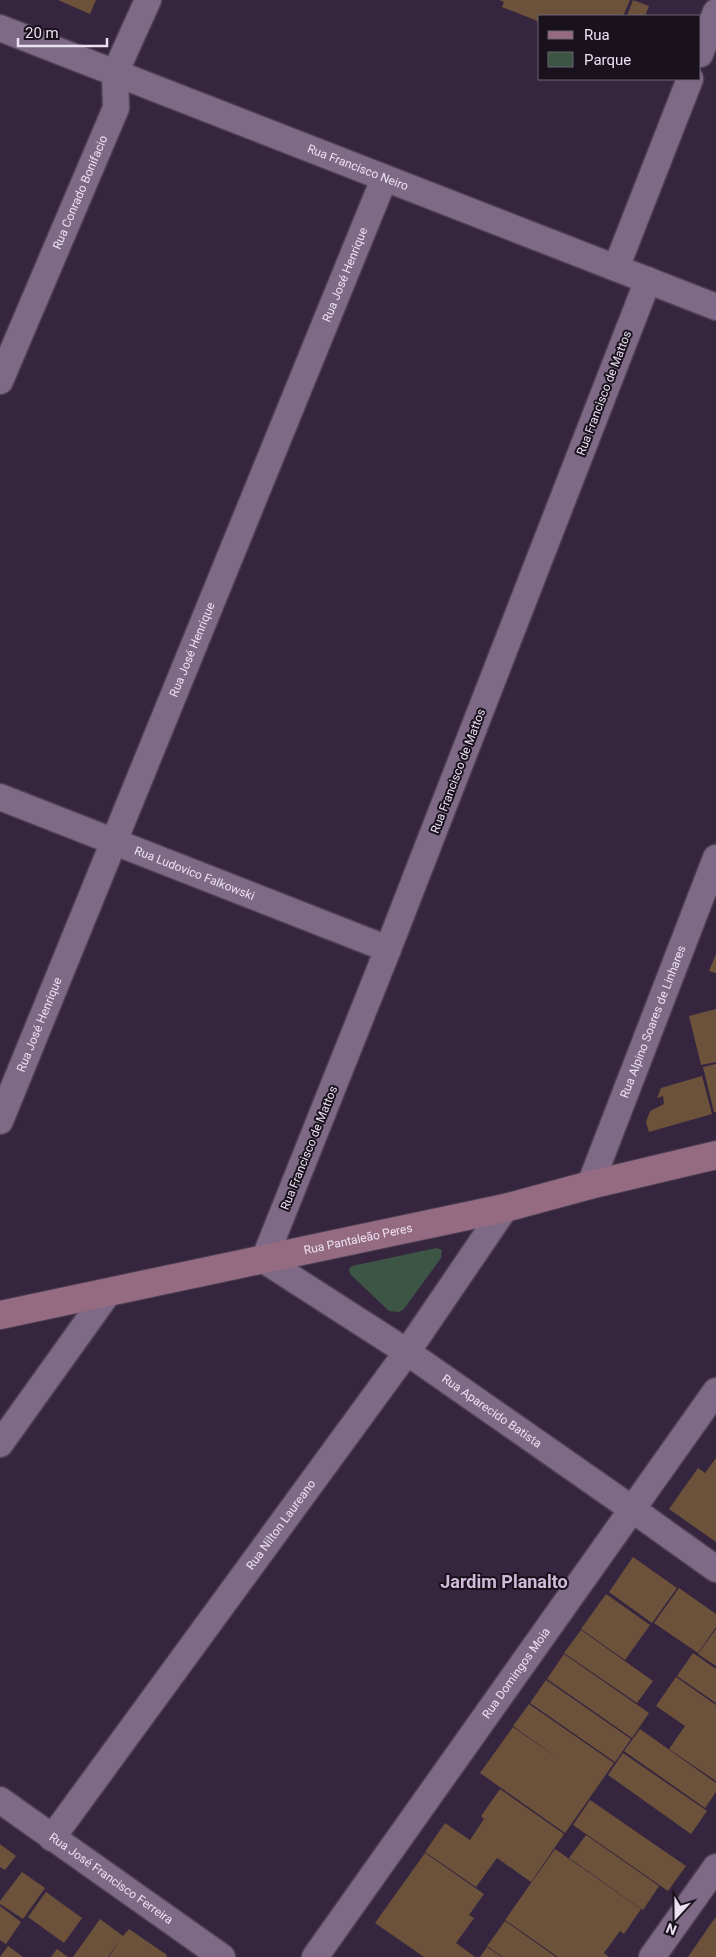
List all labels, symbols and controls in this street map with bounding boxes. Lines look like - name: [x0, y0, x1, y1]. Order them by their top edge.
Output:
- scale bar: [18, 15, 106, 47]
- legend: [538, 15, 701, 80]
- text: 20 m: [25, 24, 59, 42]
- text: Rua: [584, 26, 610, 44]
- text: Parque: [584, 51, 631, 69]
- street label: Rua Conrado Bonifacio: [50, 133, 111, 251]
- street label: Rua Francisco Neiro: [305, 141, 410, 193]
- street label: Rua José Henrique: [319, 225, 371, 324]
- street label: Rua Francisco de Mattos: [574, 329, 634, 457]
- street label: Rua José Henrique: [167, 600, 218, 699]
- street label: Rua Francisco de Mattos: [428, 707, 488, 835]
- street label: Rua Ludovico Falkowski: [133, 843, 257, 903]
- street label: Rua Alpino Soares de Linhares: [617, 943, 689, 1100]
- street label: Rua José Henrique: [14, 975, 65, 1074]
- street label: Rua Francisco de Mattos: [278, 1084, 340, 1212]
- street label: Rua Pantaleão Peres: [302, 1221, 414, 1257]
- street label: Rua Aparecido Batista: [439, 1372, 544, 1451]
- street label: Rua Nilton Laureano: [243, 1477, 319, 1573]
- district label: Jardim Planalto: [440, 1571, 568, 1592]
- street label: Rua Domingos Moia: [479, 1625, 553, 1721]
- street label: Rua José Francisco Ferreira: [46, 1830, 176, 1927]
- north arrow: [651, 1892, 701, 1942]
- text: N: [664, 1920, 679, 1938]

